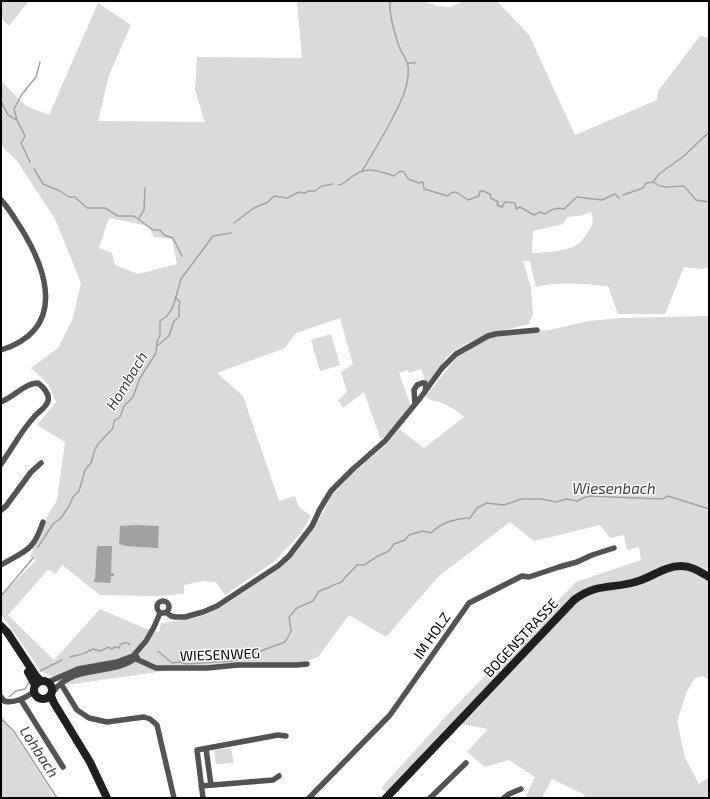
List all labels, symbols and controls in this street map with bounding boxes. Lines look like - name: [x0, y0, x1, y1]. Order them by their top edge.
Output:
- water label: Hombach: [103, 349, 151, 413]
- water label: Wiesenbach: [572, 480, 656, 498]
- street label: BOGENSTRASSE: [480, 595, 562, 681]
- street label: IM HOLZ: [410, 610, 454, 662]
- street label: WIESENWEG: [180, 645, 260, 665]
- water label: Lohbach: [16, 723, 62, 781]

